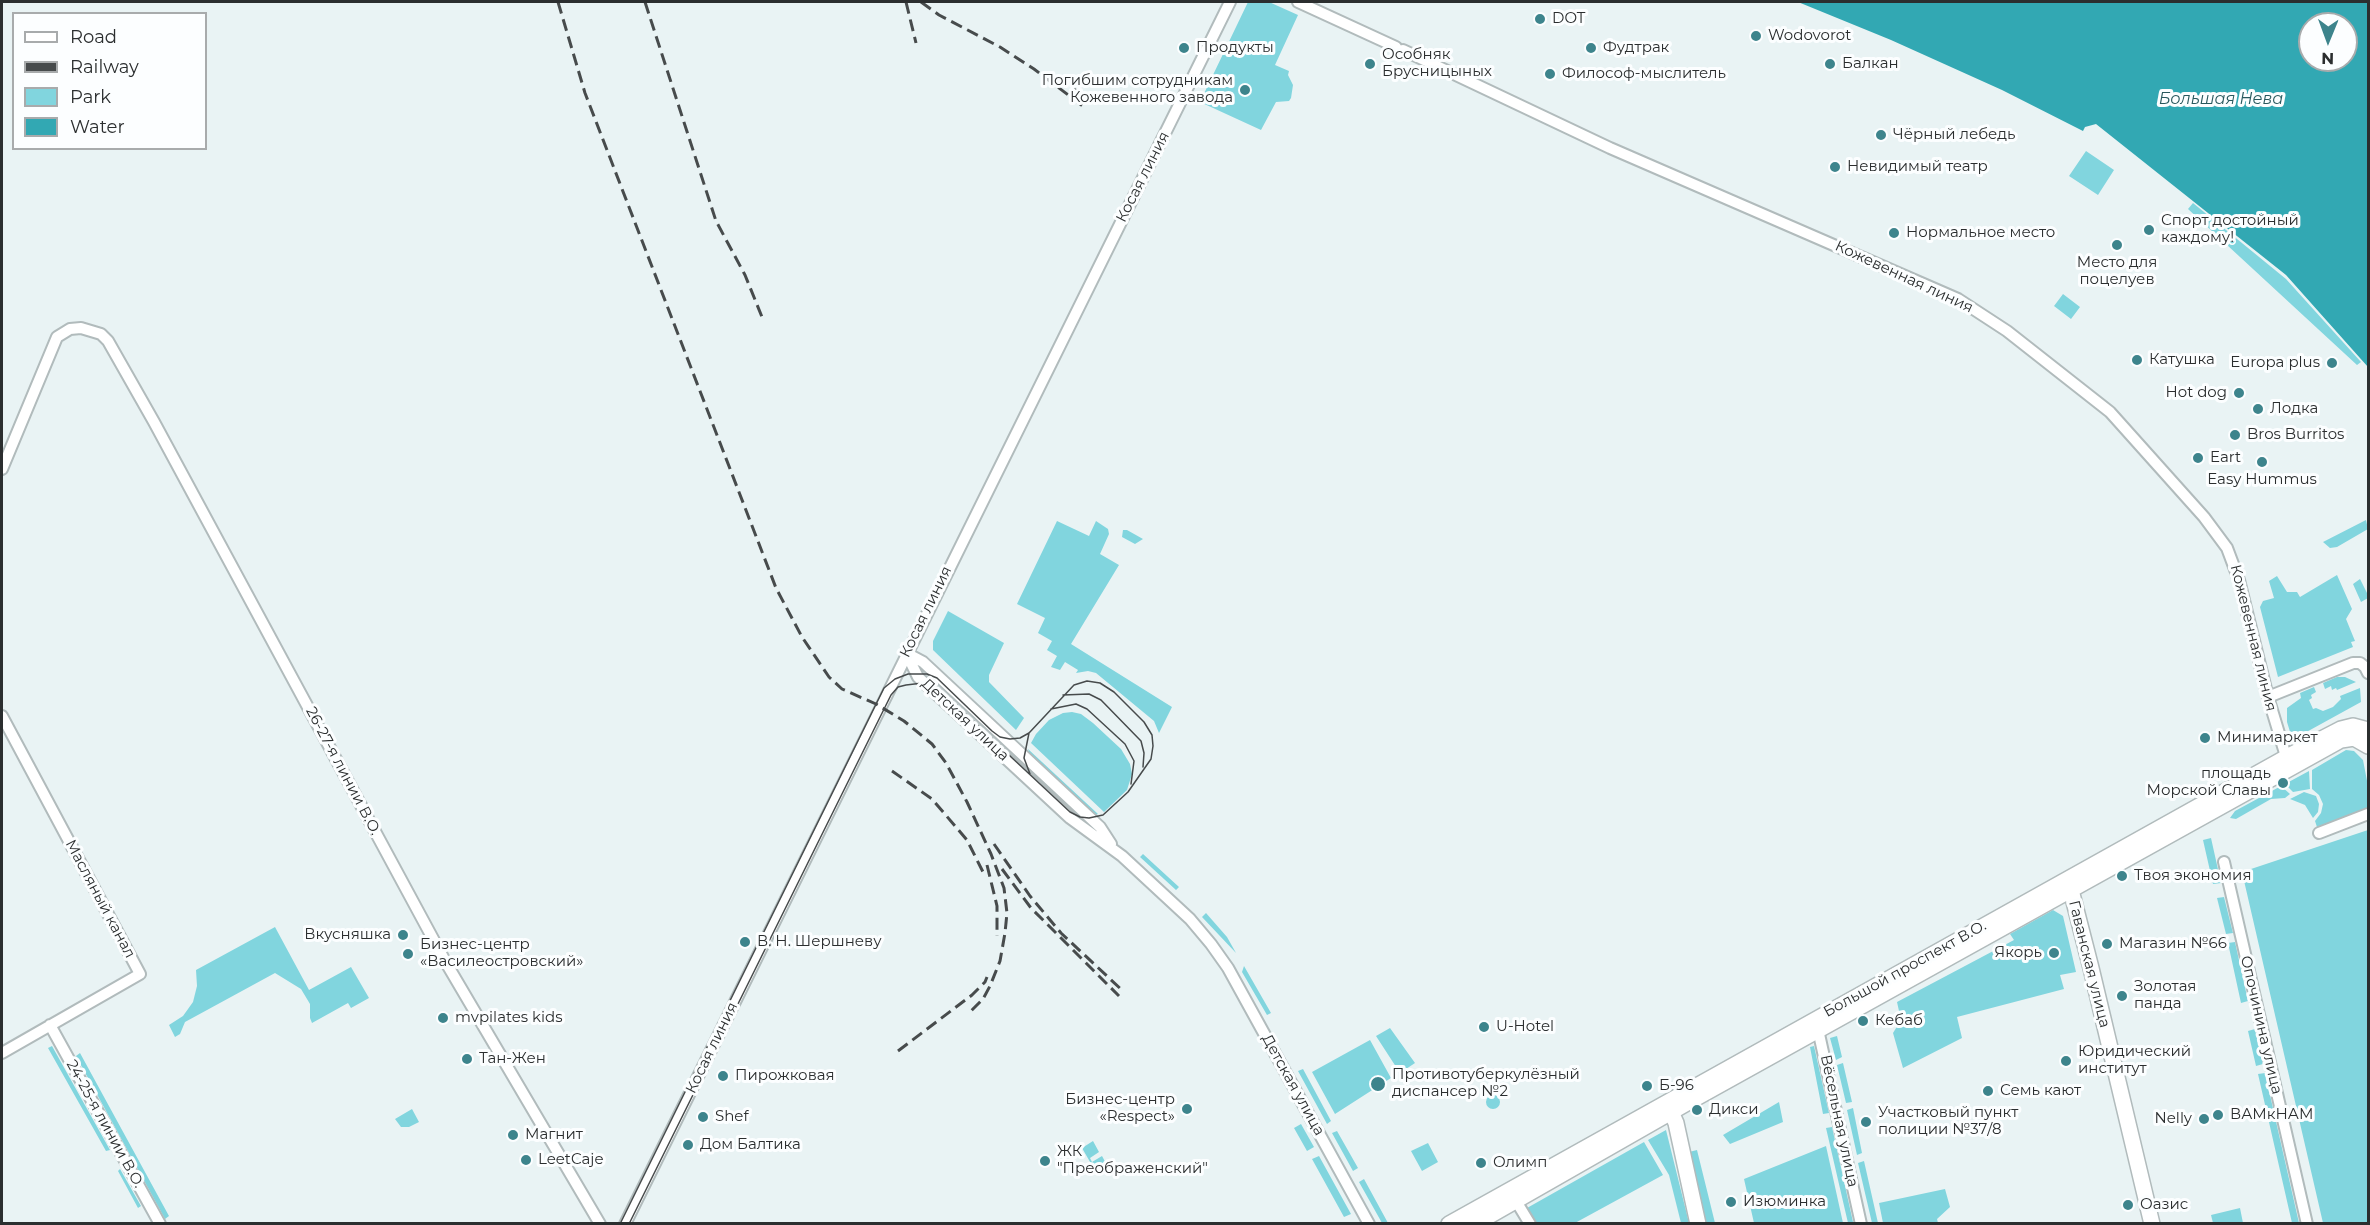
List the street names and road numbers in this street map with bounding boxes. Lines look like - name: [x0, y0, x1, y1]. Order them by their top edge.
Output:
- street label: Косая линия: [1112, 129, 1174, 225]
- street label: Кожевенная линия: [1832, 237, 1976, 317]
- street label: Косая линия: [896, 563, 956, 661]
- street label: Кожевенная линия: [2226, 563, 2280, 713]
- street label: Детская улица: [918, 675, 1012, 765]
- street label: 26-27-я линии В.О.: [302, 704, 384, 838]
- street label: Масляный канал: [61, 837, 139, 961]
- street label: Гаванская улица: [2064, 899, 2114, 1029]
- street label: Большой проспект В.О.: [1821, 917, 1989, 1021]
- street label: Опочинина улица: [2236, 954, 2286, 1096]
- street label: Косая линия: [682, 999, 742, 1097]
- street label: Детская улица: [1258, 1031, 1328, 1139]
- street label: Вёсельная улица: [1816, 1053, 1862, 1189]
- street label: 24-25-я линии В.О.: [62, 1057, 148, 1191]

